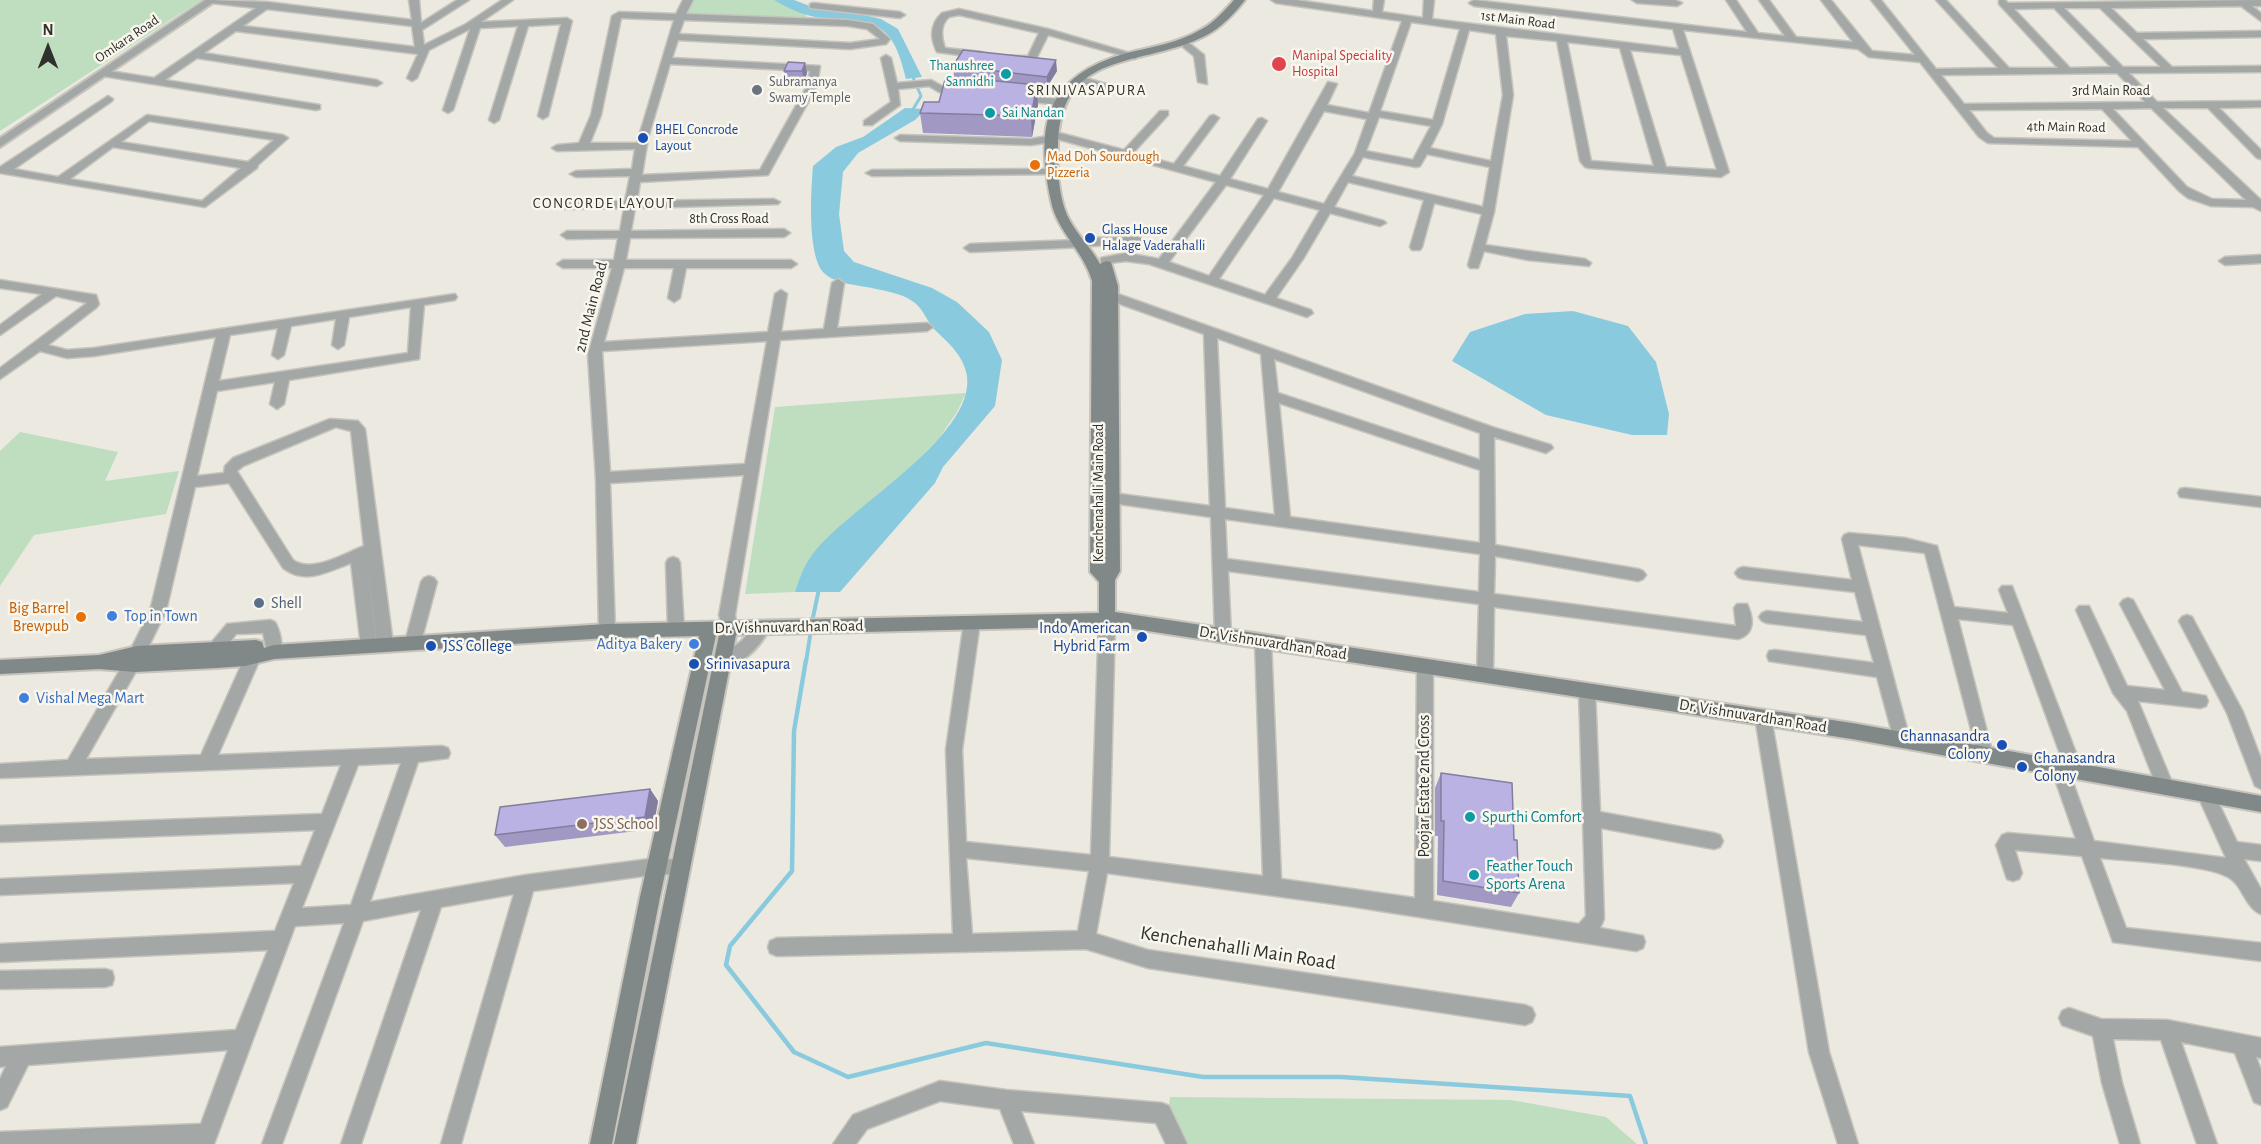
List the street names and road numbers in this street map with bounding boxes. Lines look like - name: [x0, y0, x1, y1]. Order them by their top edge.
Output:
- street label: 1st Main Road: [1480, 7, 1556, 33]
- street label: Omkara Road: [92, 11, 162, 67]
- street label: 3rd Main Road: [2072, 83, 2150, 99]
- street label: 4th Main Road: [2026, 118, 2106, 136]
- street label: 8th Cross Road: [689, 211, 769, 227]
- street label: 2nd Main Road: [570, 260, 612, 354]
- street label: Kenchenahalli Main Road: [1091, 424, 1107, 562]
- street label: Dr. Vishnuvardhan Road: [714, 616, 864, 638]
- street label: Dr. Vishnuvardhan Road: [1198, 622, 1348, 664]
- street label: Dr. Vishnuvardhan Road: [1678, 695, 1828, 737]
- street label: Poojar Estate 2nd Cross: [1414, 715, 1434, 857]
- street label: Kenchenahalli Main Road: [1139, 921, 1337, 975]

